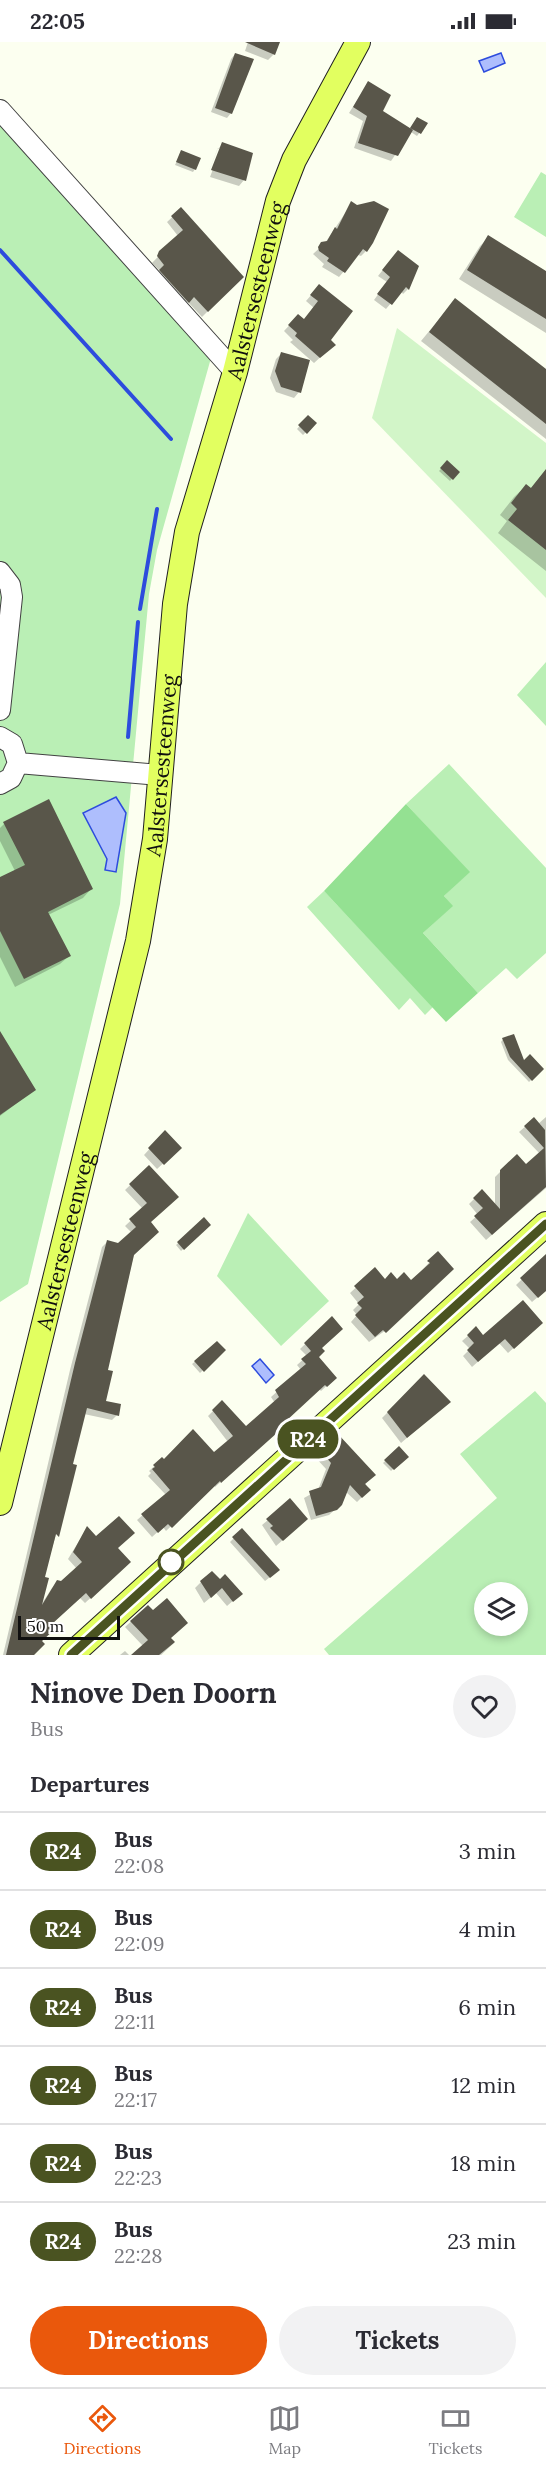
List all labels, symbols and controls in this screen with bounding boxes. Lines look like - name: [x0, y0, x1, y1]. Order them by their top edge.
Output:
- text: 22:05: [30, 7, 85, 35]
- street label: Aalstersesteenweg: [220, 198, 291, 384]
- street label: Aalstersesteenweg: [139, 673, 182, 859]
- street label: Aalstersesteenweg: [29, 1149, 99, 1333]
- line badge: R24: [274, 1420, 342, 1458]
- text: R24: [289, 1426, 327, 1453]
- unlabelled marker: [158, 1549, 184, 1575]
- map controls: [474, 1582, 528, 1636]
- button: layers: [474, 1582, 528, 1636]
- scale bar: [18, 1613, 120, 1640]
- text: 50 m: [27, 1616, 64, 1636]
- text: Ninove Den Doorn: [30, 1675, 277, 1711]
- button: heart: [453, 1675, 516, 1738]
- text: Bus: [30, 1716, 64, 1741]
- text: Departures: [30, 1770, 149, 1798]
- text: Bus: [114, 1825, 153, 1853]
- text: 3 min: [459, 1837, 516, 1865]
- text: R24: [44, 1838, 82, 1865]
- text: 22:08: [114, 1853, 164, 1878]
- text: Bus: [114, 1903, 153, 1931]
- text: 4 min: [459, 1915, 516, 1943]
- text: R24: [44, 1916, 82, 1943]
- text: 22:09: [114, 1931, 164, 1956]
- text: Bus: [114, 1981, 153, 2009]
- text: 6 min: [458, 1993, 516, 2021]
- text: R24: [44, 1994, 82, 2021]
- text: 22:11: [114, 2009, 155, 2034]
- text: Bus: [114, 2059, 153, 2087]
- text: 12 min: [451, 2071, 516, 2099]
- text: R24: [44, 2072, 82, 2099]
- text: 22:17: [114, 2087, 157, 2112]
- text: Bus: [114, 2137, 153, 2165]
- text: 18 min: [451, 2149, 516, 2177]
- text: R24: [44, 2150, 82, 2177]
- text: 22:23: [114, 2165, 162, 2190]
- text: Bus: [114, 2215, 153, 2243]
- text: 23 min: [447, 2227, 516, 2255]
- text: R24: [44, 2228, 82, 2255]
- text: 22:28: [114, 2243, 162, 2268]
- button: Directions: [30, 2306, 267, 2375]
- button: Tickets: [279, 2306, 516, 2375]
- tab: Directions: [64, 2402, 141, 2458]
- tab: Map: [268, 2402, 301, 2458]
- tab: Tickets: [428, 2402, 482, 2458]

